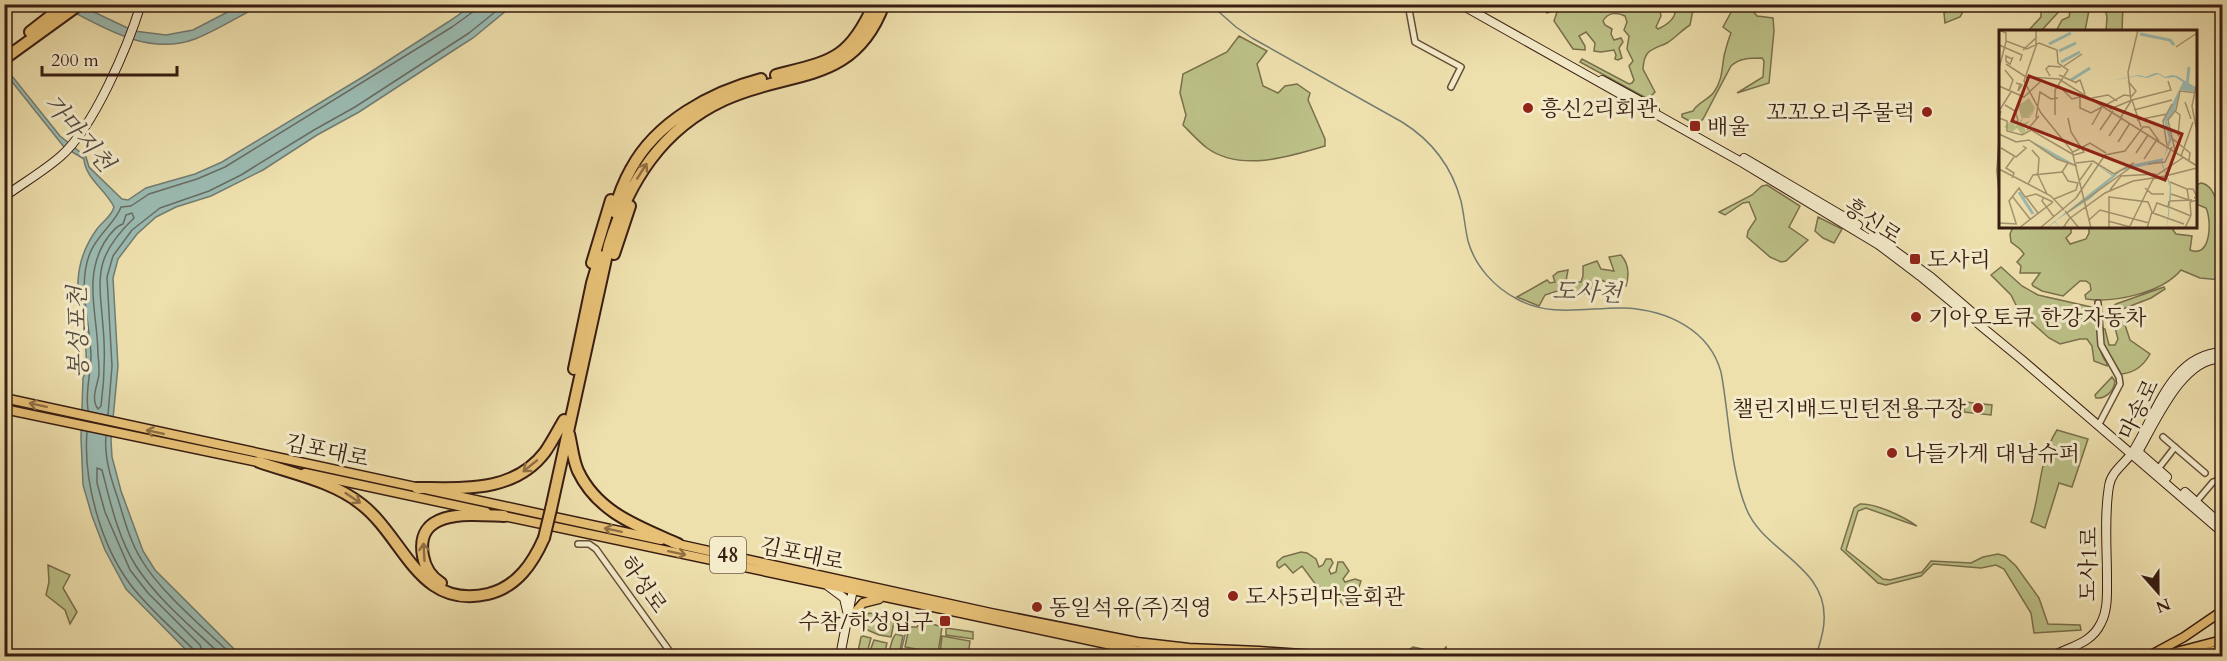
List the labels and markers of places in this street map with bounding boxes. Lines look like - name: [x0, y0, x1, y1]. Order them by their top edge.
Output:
- place label: 흥신2리회관: [1540, 94, 1658, 124]
- place label: 꼬꼬오리주물럭: [1766, 98, 1915, 128]
- marker: 흥신2리회관: [1521, 101, 1535, 115]
- marker: 꼬꼬오리주물럭: [1920, 105, 1934, 119]
- place label: 배울: [1707, 112, 1750, 142]
- marker: 배울: [1688, 119, 1702, 133]
- place label: 도사리: [1927, 245, 1991, 275]
- marker: 도사리: [1908, 252, 1922, 266]
- place label: 기아오토큐 한강자동차: [1928, 303, 2147, 333]
- marker: 기아오토큐 한강자동차: [1909, 310, 1923, 324]
- place label: 챌린지배드민턴전용구장: [1732, 394, 1967, 424]
- marker: 챌린지배드민턴전용구장: [1971, 401, 1985, 415]
- place label: 나들가게 대남슈퍼: [1904, 439, 2080, 469]
- marker: 나들가게 대남슈퍼: [1885, 446, 1899, 460]
- place label: 도사5리마을회관: [1245, 582, 1406, 612]
- marker: 도사5리마을회관: [1226, 589, 1240, 603]
- place label: 동일석유(주)직영: [1049, 593, 1212, 623]
- marker: 동일석유(주)직영: [1030, 600, 1044, 614]
- place label: 수참/하성입구: [798, 607, 933, 637]
- marker: 수참/하성입구: [938, 614, 952, 628]

